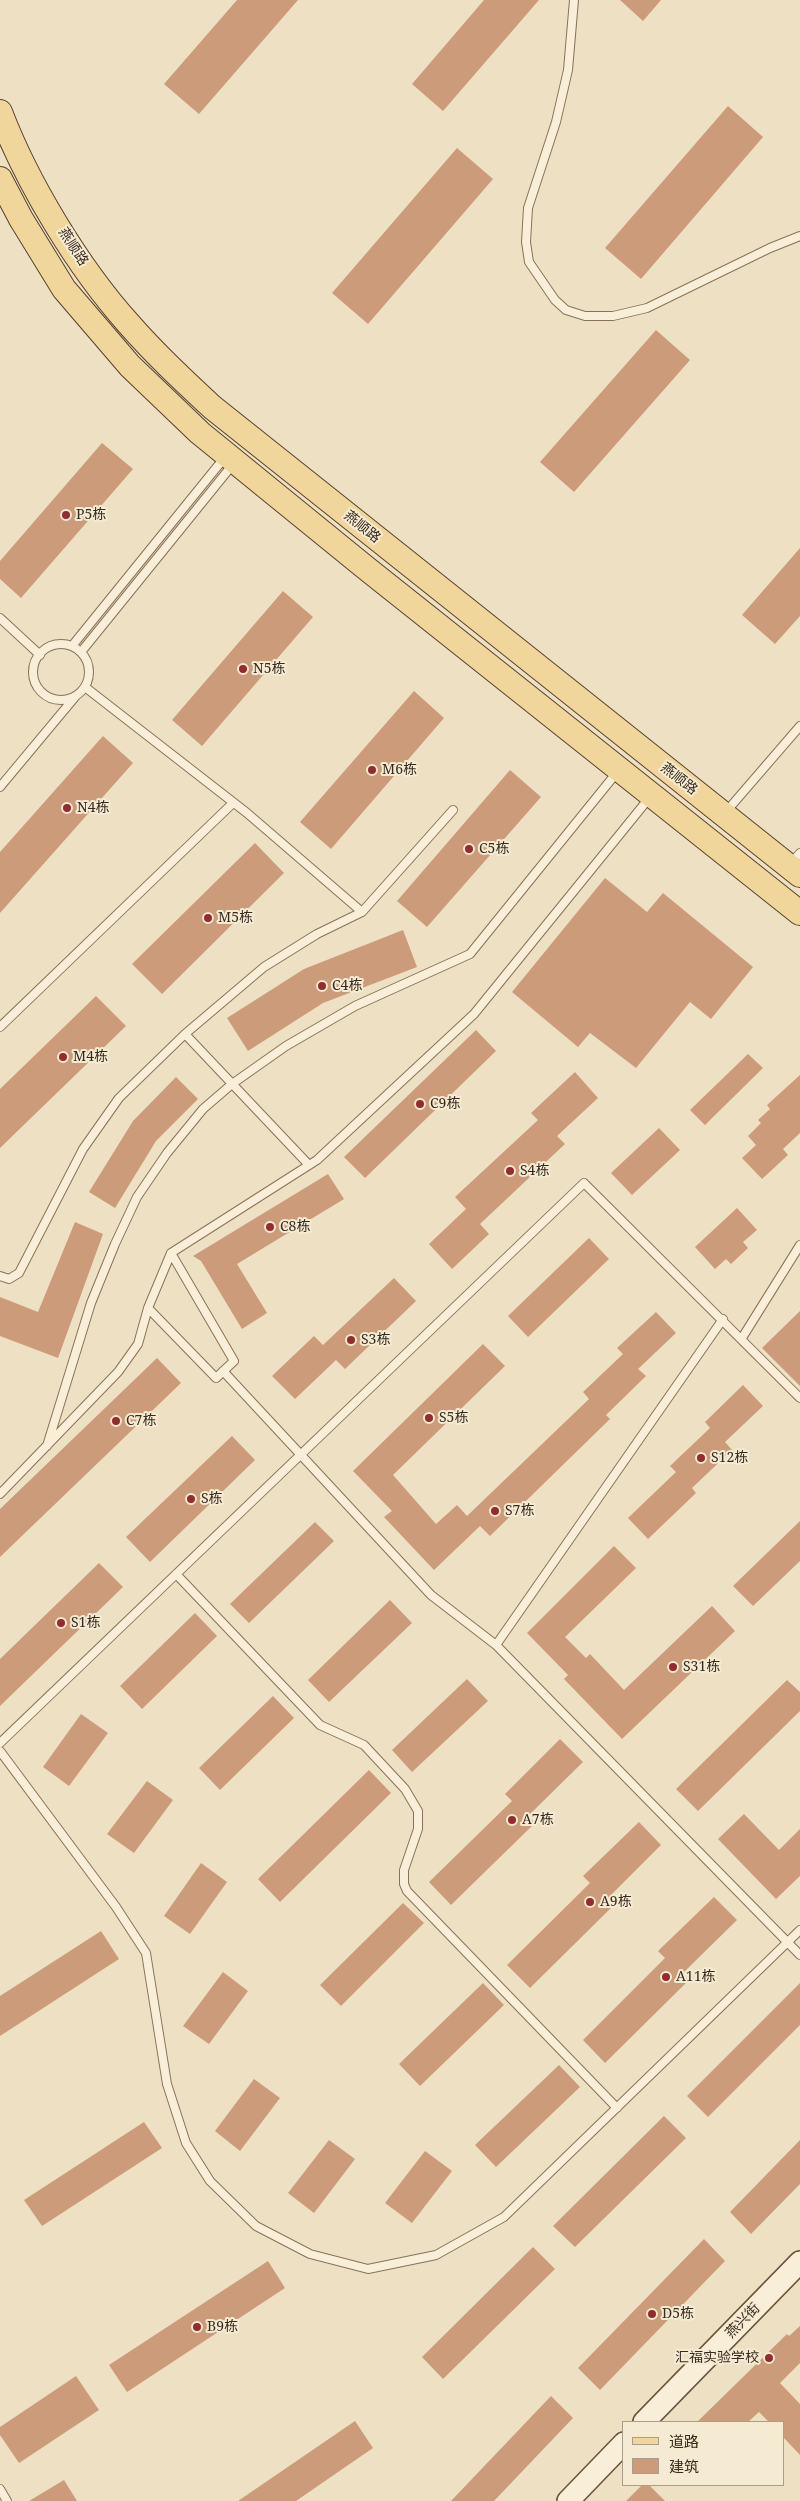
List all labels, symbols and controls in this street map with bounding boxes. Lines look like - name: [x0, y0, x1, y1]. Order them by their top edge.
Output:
- street label: 燕顺路: [55, 225, 91, 269]
- place label: P5栋: [76, 507, 106, 523]
- street label: 燕顺路: [340, 507, 384, 547]
- marker: P5栋: [60, 509, 72, 521]
- place label: N5栋: [253, 661, 286, 677]
- marker: N5栋: [237, 663, 249, 675]
- street label: 燕顺路: [657, 759, 701, 799]
- place label: M6栋: [382, 762, 417, 778]
- marker: M6栋: [366, 764, 378, 776]
- place label: N4栋: [77, 800, 110, 816]
- marker: N4栋: [61, 802, 73, 814]
- place label: C5栋: [479, 841, 509, 857]
- marker: C5栋: [463, 843, 475, 855]
- place label: M5栋: [218, 910, 253, 926]
- marker: M5栋: [202, 912, 214, 924]
- place label: C4栋: [332, 978, 362, 994]
- marker: C4栋: [316, 980, 328, 992]
- place label: M4栋: [73, 1049, 108, 1065]
- marker: M4栋: [57, 1051, 69, 1063]
- place label: C9栋: [430, 1096, 460, 1112]
- marker: C9栋: [414, 1098, 426, 1110]
- place label: S4栋: [520, 1163, 549, 1179]
- marker: S4栋: [504, 1165, 516, 1177]
- place label: C8栋: [280, 1219, 310, 1235]
- marker: C8栋: [264, 1221, 276, 1233]
- place label: S3栋: [361, 1332, 390, 1348]
- marker: S3栋: [345, 1334, 357, 1346]
- place label: S5栋: [439, 1410, 468, 1426]
- marker: S5栋: [423, 1412, 435, 1424]
- place label: C7栋: [126, 1413, 156, 1429]
- marker: C7栋: [110, 1415, 122, 1427]
- place label: S12栋: [711, 1450, 748, 1466]
- marker: S12栋: [695, 1452, 707, 1464]
- place label: S栋: [201, 1491, 223, 1507]
- marker: S栋: [185, 1493, 197, 1505]
- place label: S7栋: [505, 1503, 534, 1519]
- marker: S7栋: [489, 1505, 501, 1517]
- place label: S1栋: [71, 1615, 100, 1631]
- marker: S1栋: [55, 1617, 67, 1629]
- place label: S31栋: [683, 1659, 720, 1675]
- marker: S31栋: [667, 1661, 679, 1673]
- place label: A7栋: [522, 1812, 554, 1828]
- marker: A7栋: [506, 1814, 518, 1826]
- place label: A9栋: [600, 1894, 632, 1910]
- marker: A9栋: [584, 1896, 596, 1908]
- place label: A11栋: [676, 1969, 716, 1985]
- marker: A11栋: [660, 1971, 672, 1983]
- street label: 燕兴街: [722, 2300, 764, 2342]
- place label: D5栋: [662, 2306, 694, 2322]
- marker: D5栋: [646, 2308, 658, 2320]
- place label: B9栋: [207, 2319, 238, 2335]
- marker: B9栋: [191, 2321, 203, 2333]
- place label: 汇福实验学校: [675, 2350, 759, 2366]
- marker: 汇福实验学校: [763, 2352, 775, 2364]
- legend: [622, 2421, 785, 2486]
- text: 道路: [669, 2431, 699, 2451]
- text: 建筑: [669, 2456, 699, 2476]

